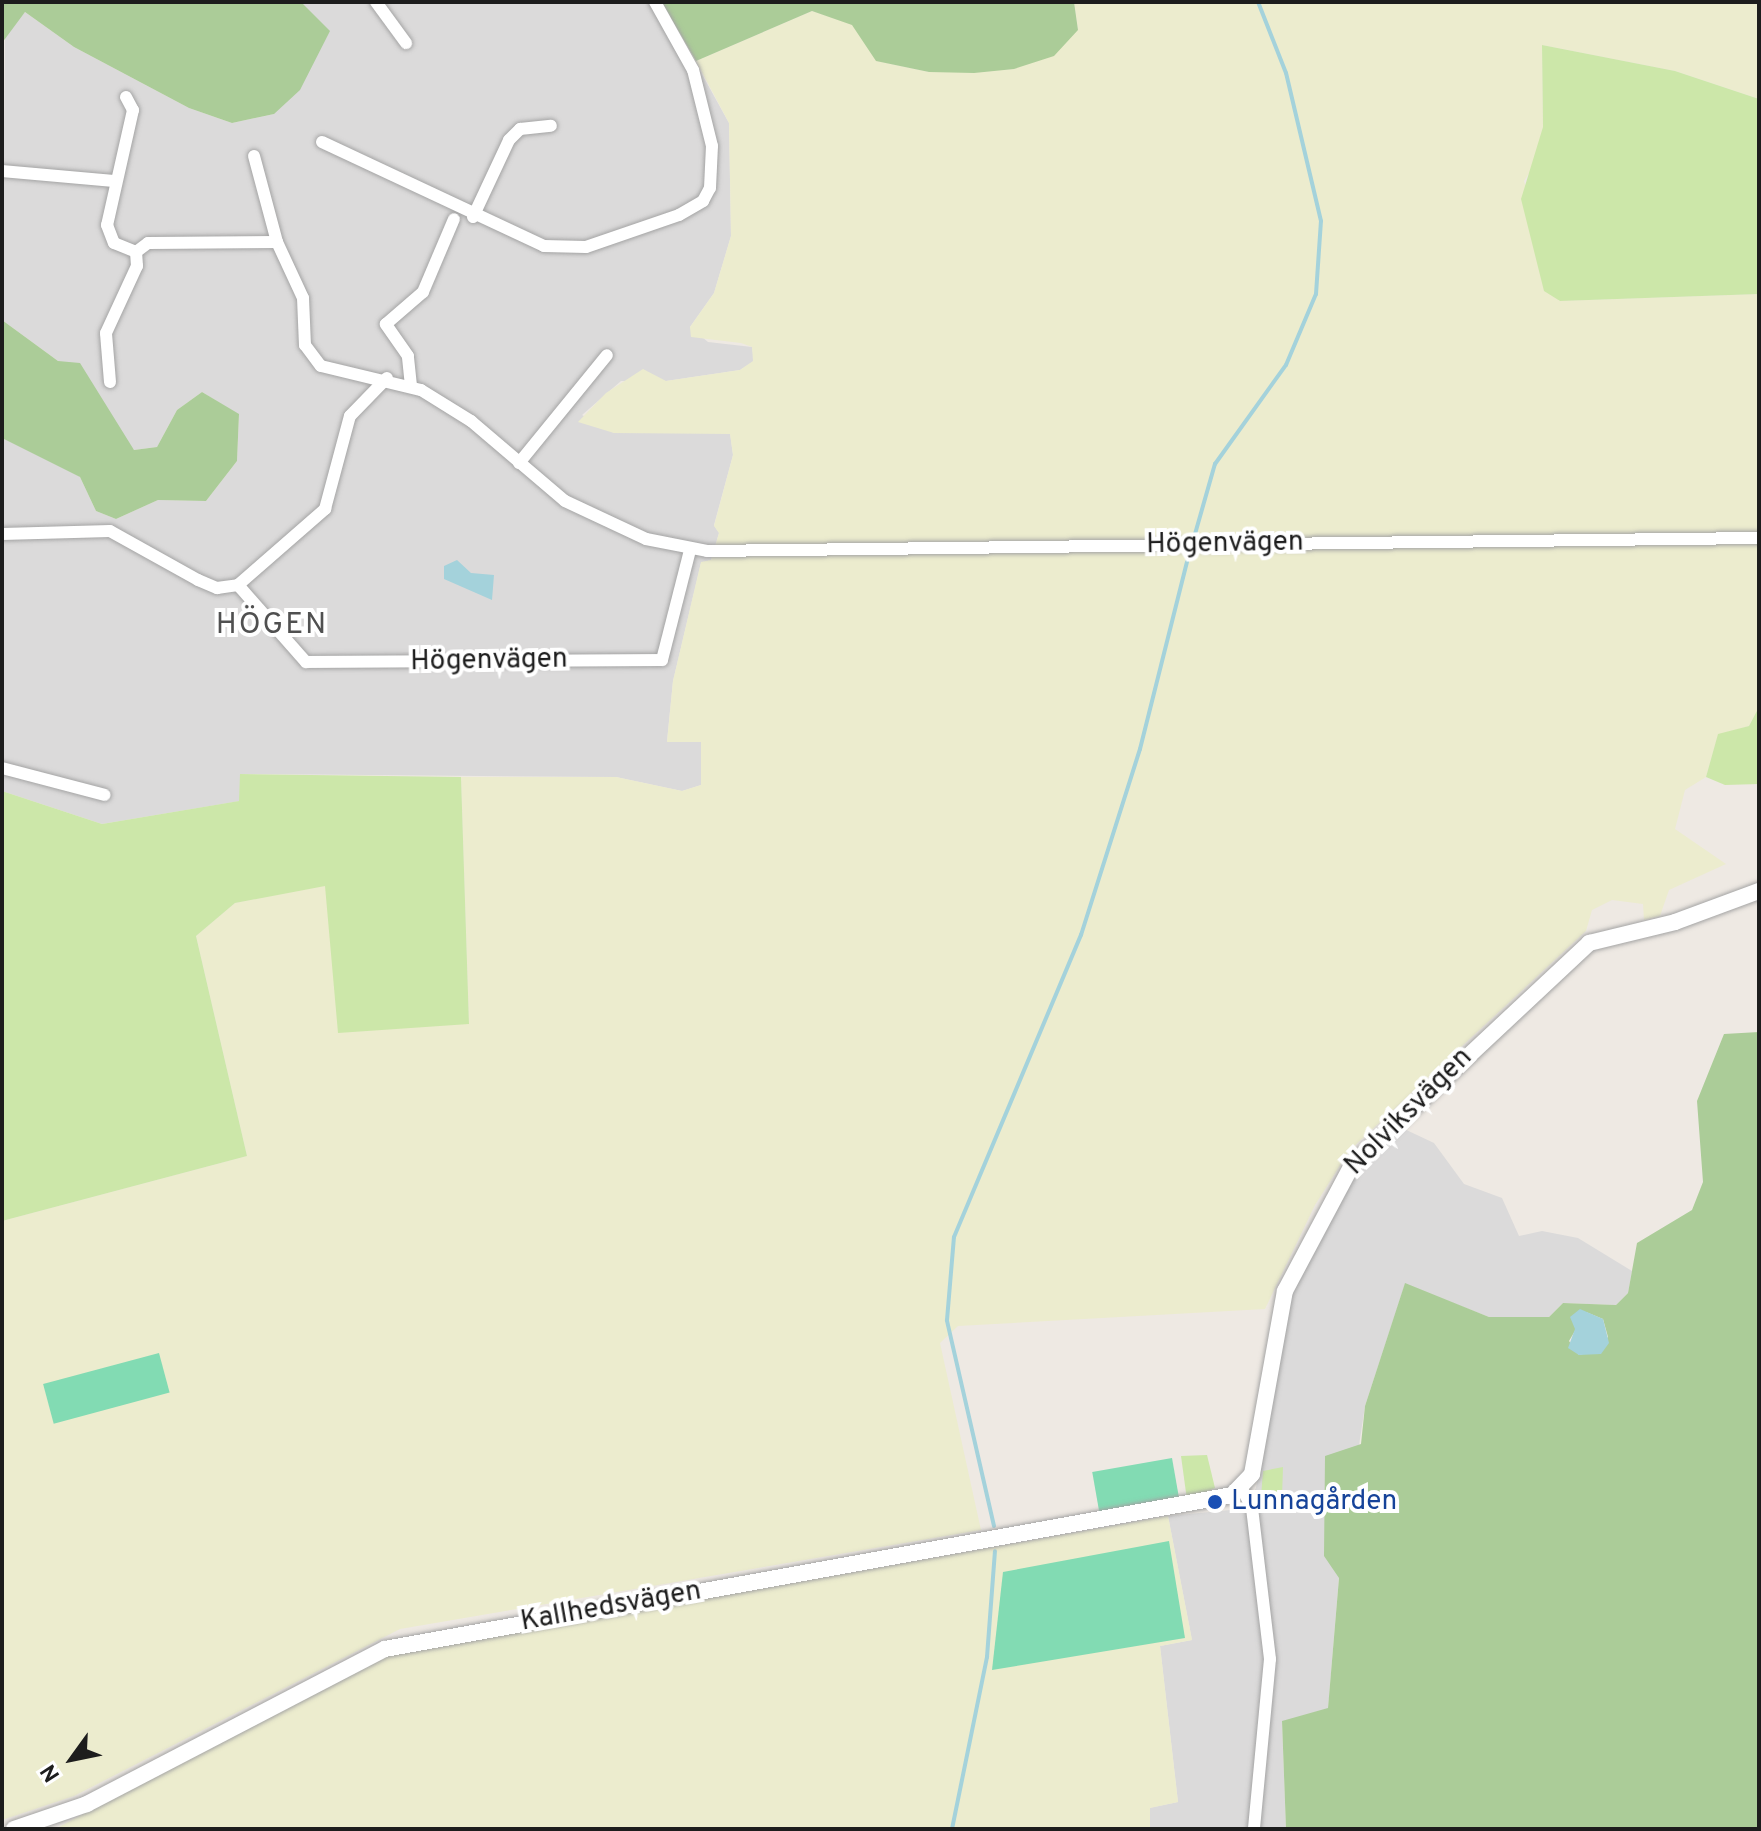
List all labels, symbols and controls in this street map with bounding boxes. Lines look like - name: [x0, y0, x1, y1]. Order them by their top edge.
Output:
- street label: Högenvägen: [1146, 526, 1304, 562]
- district label: HÖGEN: [216, 608, 328, 644]
- street label: Högenvägen: [410, 643, 568, 679]
- street label: Nolviksvägen: [1338, 1041, 1480, 1183]
- place label: Lunnagården: [1231, 1485, 1397, 1519]
- marker: Lunnagården: [1206, 1493, 1224, 1511]
- street label: Kallhedsvägen: [518, 1575, 704, 1639]
- north arrow: [32, 1719, 112, 1799]
- text: N: [36, 1758, 67, 1786]

